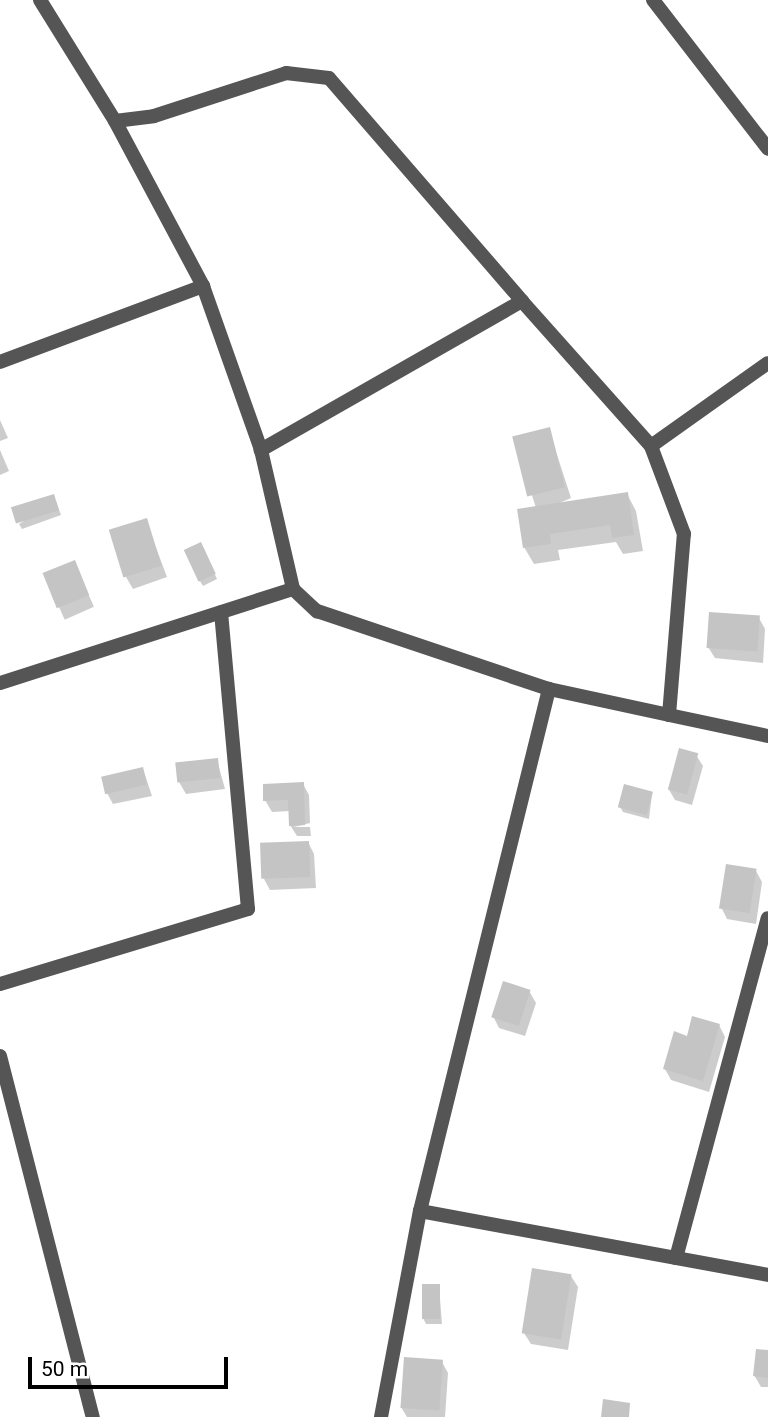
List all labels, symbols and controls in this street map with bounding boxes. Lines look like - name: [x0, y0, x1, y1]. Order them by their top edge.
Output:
- scale bar: [32, 1344, 231, 1388]
- text: 50 m: [41, 1357, 88, 1381]

